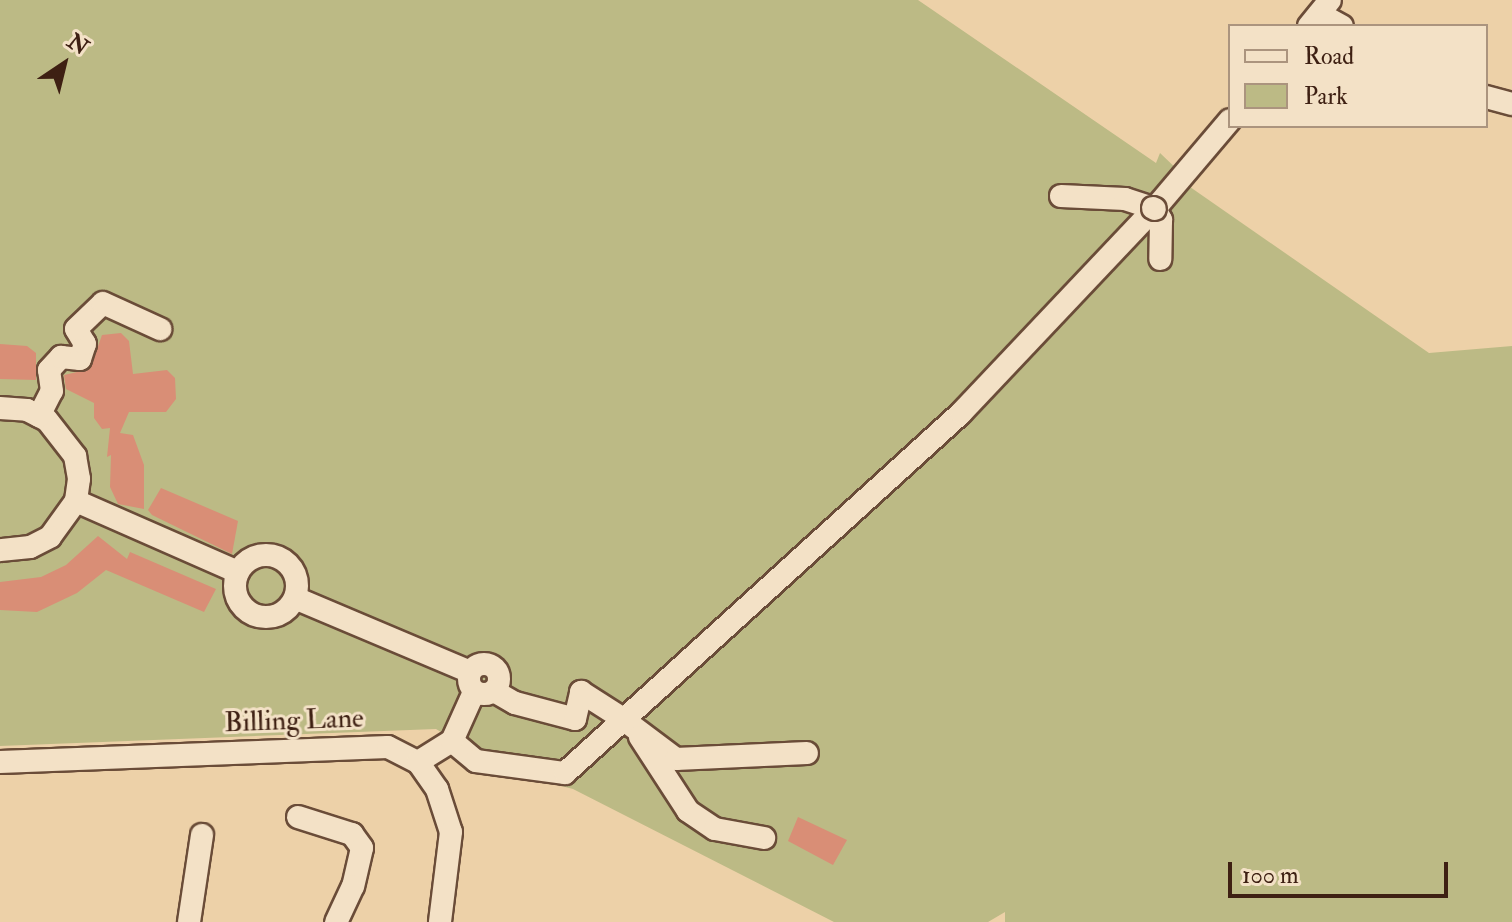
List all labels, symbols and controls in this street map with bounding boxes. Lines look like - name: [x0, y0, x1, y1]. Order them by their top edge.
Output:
- north arrow: [24, 24, 104, 104]
- legend: [1228, 24, 1488, 128]
- text: N: [62, 27, 94, 61]
- text: Road: [1304, 41, 1354, 72]
- text: Park: [1304, 81, 1348, 112]
- street label: Billing Lane: [224, 702, 364, 740]
- scale bar: [1232, 846, 1452, 896]
- text: 100 m: [1242, 860, 1299, 891]

